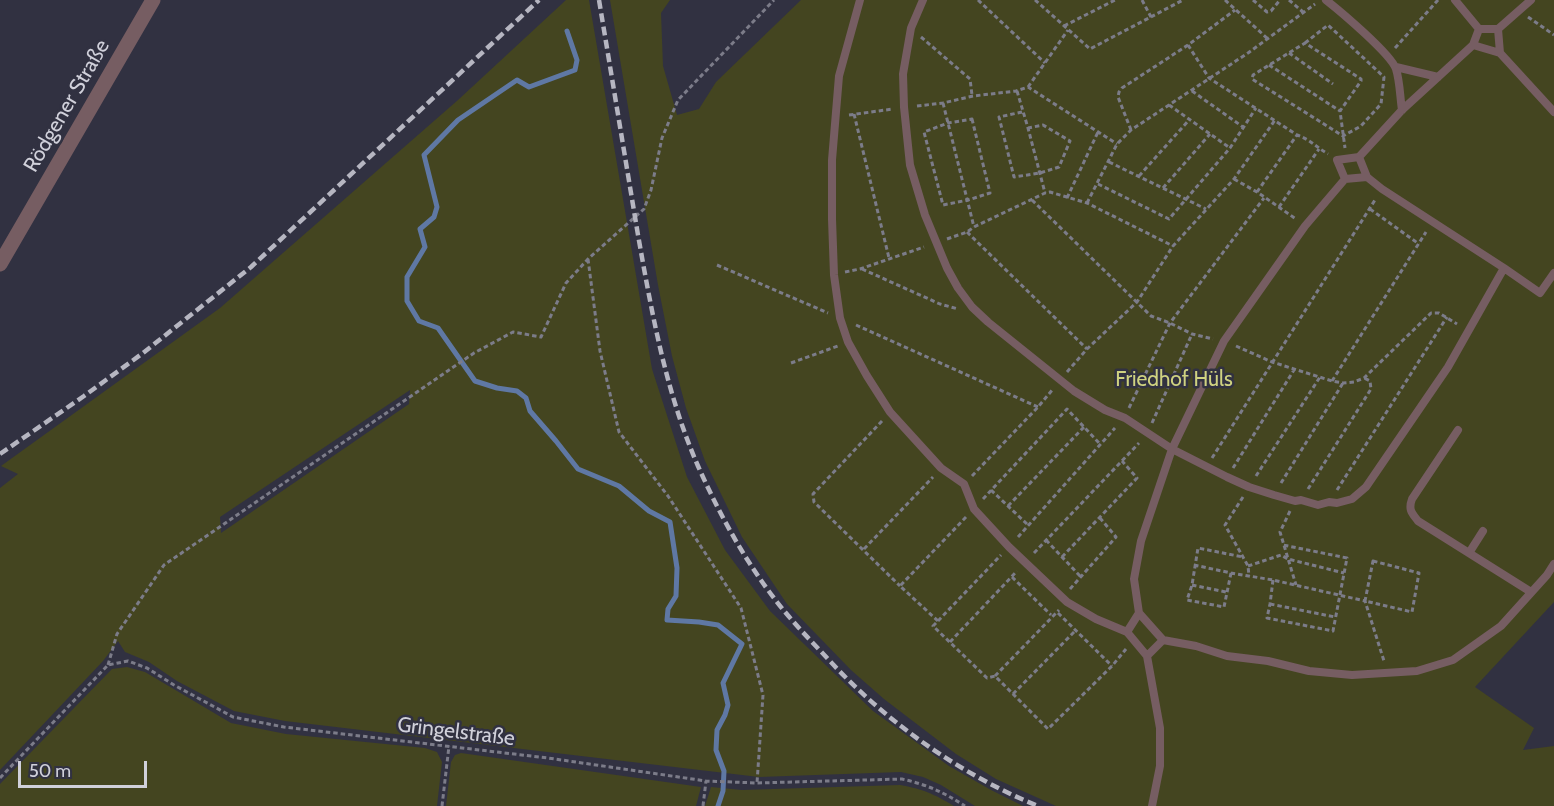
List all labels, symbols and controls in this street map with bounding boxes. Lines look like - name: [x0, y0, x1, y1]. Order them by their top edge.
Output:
- street label: Rödgener Straße: [19, 35, 115, 177]
- park label: Friedhof Hüls: [1115, 367, 1233, 393]
- street label: Gringelstraße: [396, 712, 516, 752]
- scale bar: [21, 749, 150, 787]
- text: 50 m: [29, 760, 71, 782]

